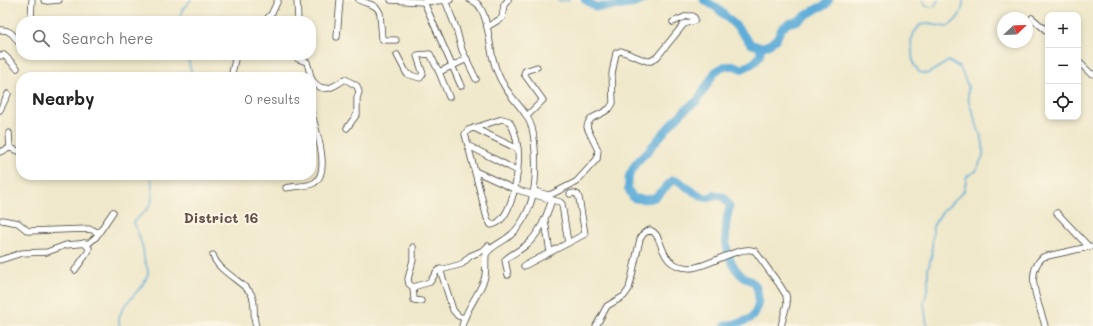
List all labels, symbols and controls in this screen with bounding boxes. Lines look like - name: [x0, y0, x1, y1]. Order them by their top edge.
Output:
- north arrow: [997, 12, 1033, 48]
- map controls: [1045, 12, 1081, 120]
- button: +: [1045, 12, 1081, 48]
- search box: [16, 16, 316, 60]
- icon: search: [30, 27, 52, 49]
- text: Search here: [62, 28, 153, 48]
- button: −: [1045, 48, 1081, 84]
- button: locate: [1045, 84, 1081, 120]
- text: Nearby: [32, 87, 94, 109]
- text: 0 results: [245, 90, 300, 107]
- district label: District 16: [184, 208, 258, 227]

